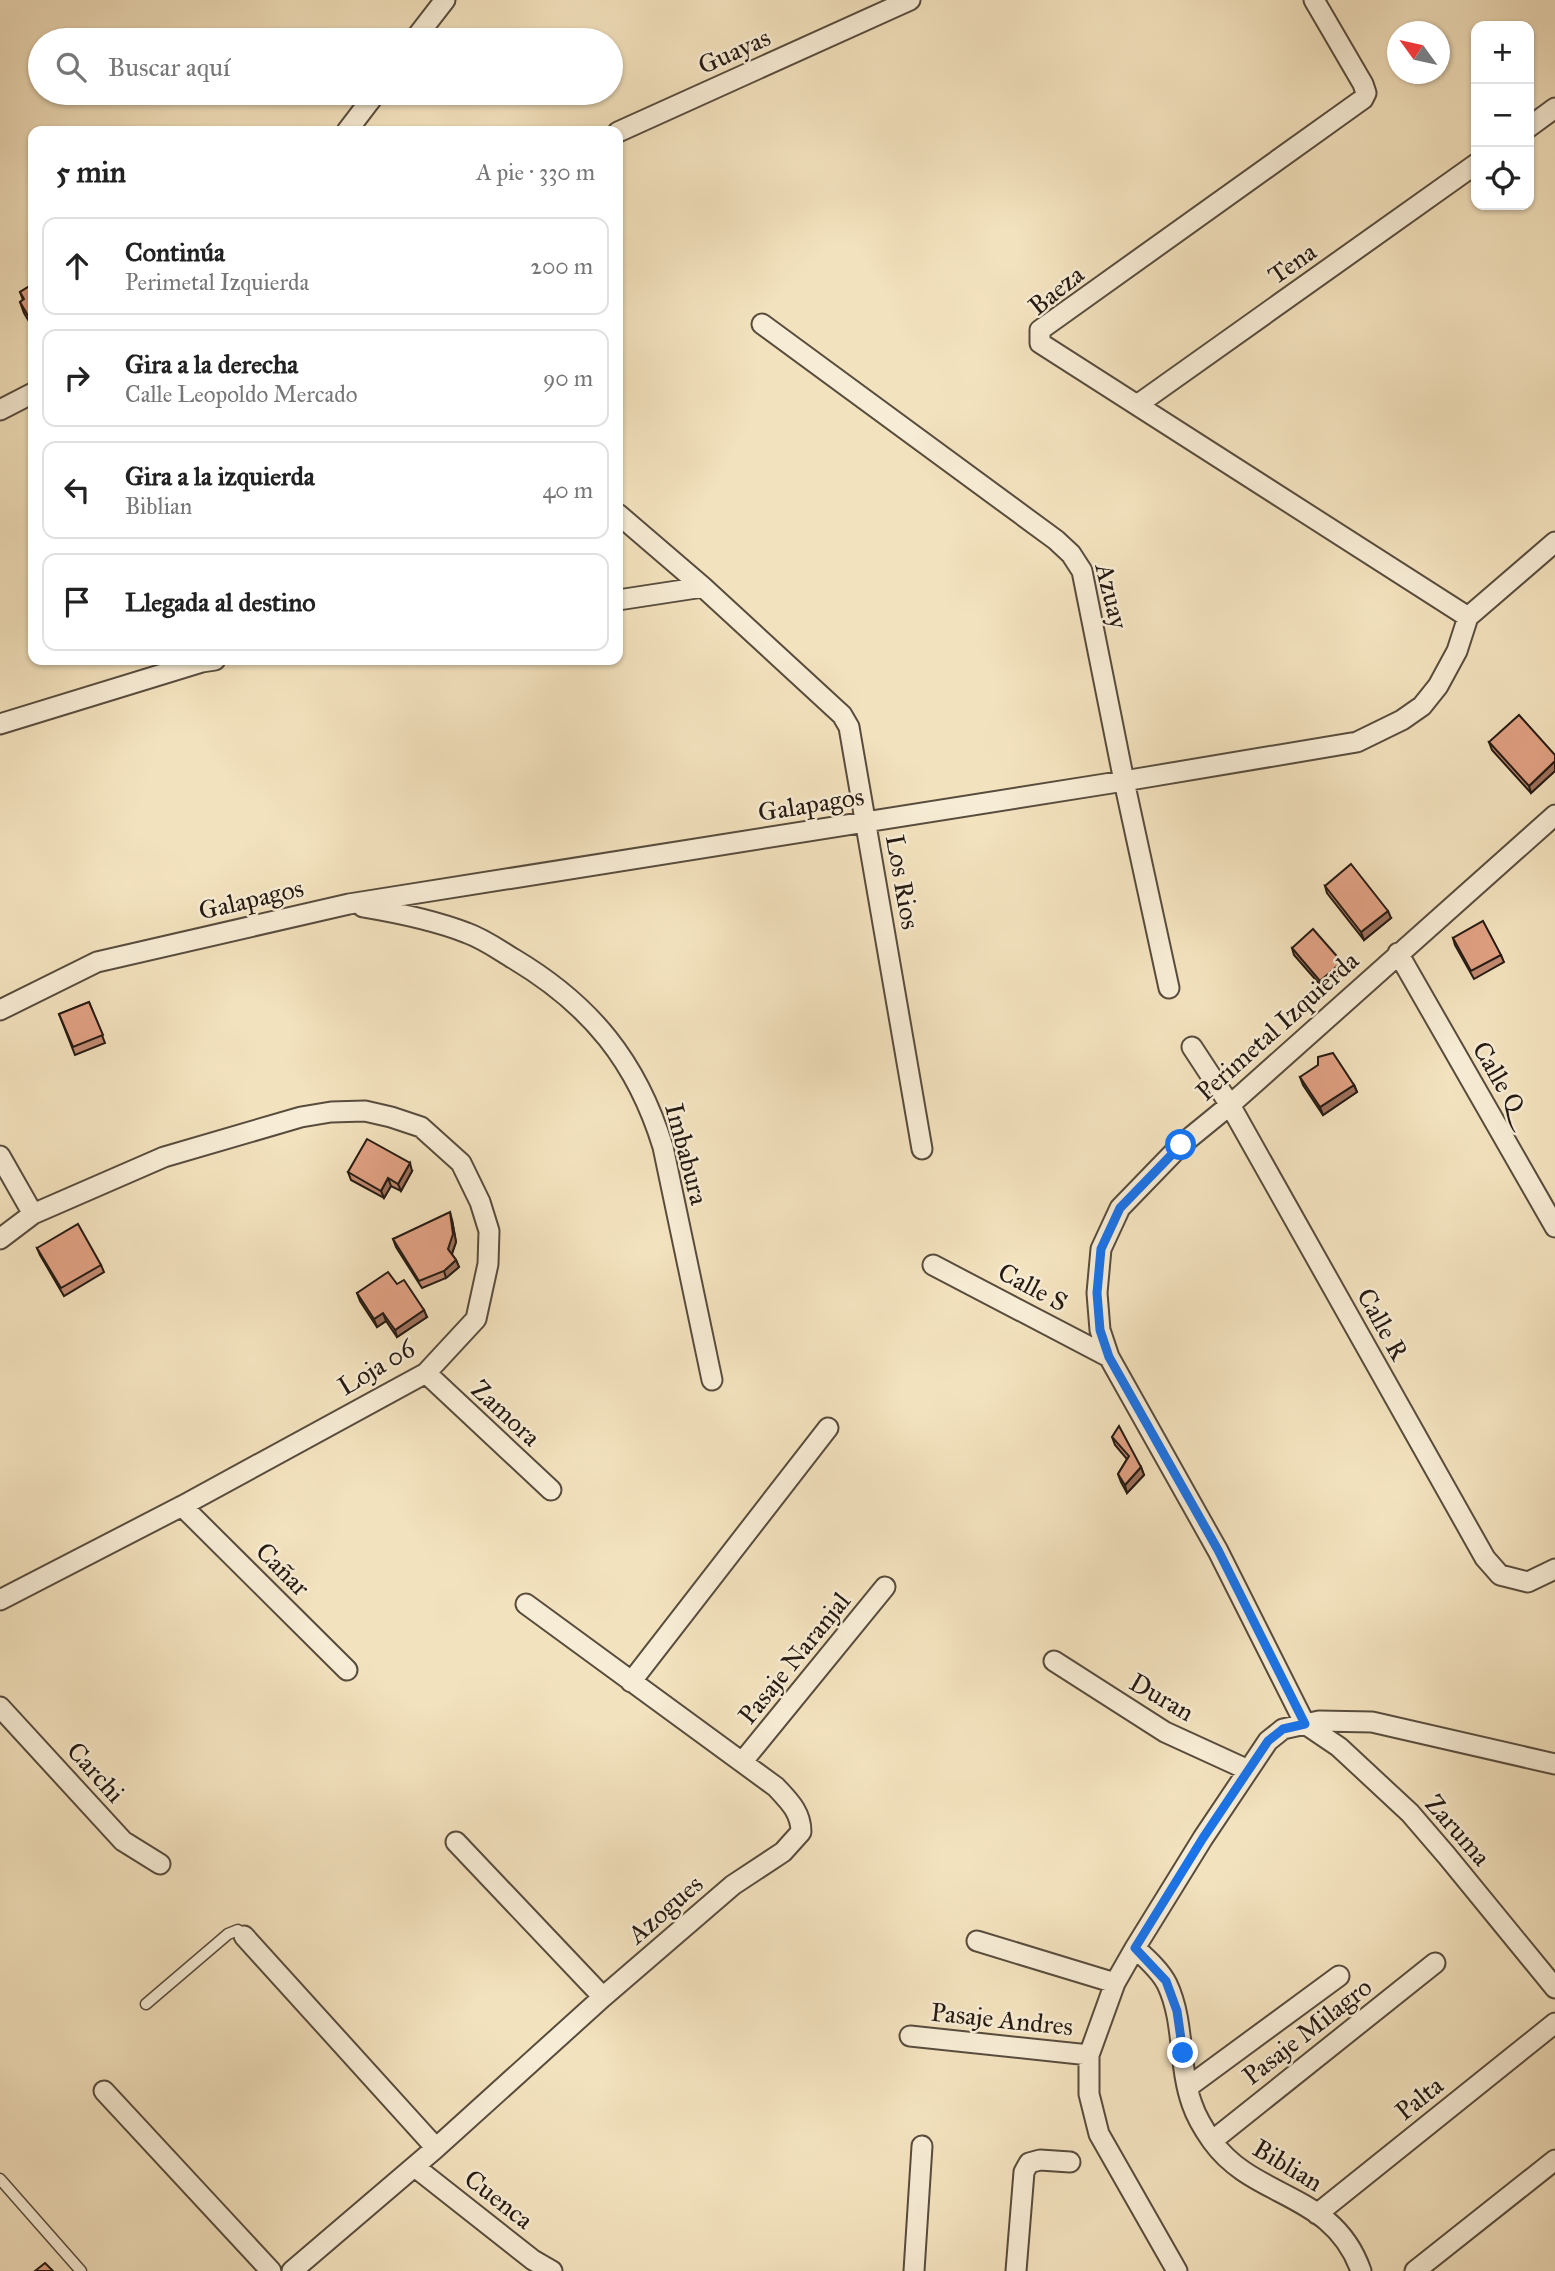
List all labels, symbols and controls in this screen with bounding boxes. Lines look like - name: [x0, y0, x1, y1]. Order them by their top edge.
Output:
- street label: Guayas: [693, 21, 775, 81]
- north arrow: [1387, 21, 1450, 84]
- map controls: [1471, 21, 1534, 210]
- button: +: [1471, 21, 1534, 84]
- search box: [28, 28, 623, 105]
- icon: search: [52, 48, 90, 86]
- text: Buscar aquí: [108, 51, 230, 83]
- button: −: [1471, 84, 1534, 147]
- button: locate: [1471, 147, 1534, 210]
- text: 5 min: [56, 154, 126, 190]
- text: A pie · 330 m: [476, 158, 595, 186]
- street label: Tena: [1262, 235, 1322, 291]
- text: Continúa: [125, 236, 225, 268]
- icon: ahead: [58, 247, 96, 285]
- text: 200 m: [531, 252, 593, 280]
- street label: Baeza: [1022, 258, 1090, 322]
- text: Perimetal Izquierda: [125, 268, 309, 296]
- text: Gira a la derecha: [125, 348, 298, 380]
- icon: right: [58, 359, 96, 397]
- text: 90 m: [543, 364, 593, 392]
- text: Calle Leopoldo Mercado: [125, 380, 358, 408]
- text: Gira a la izquierda: [125, 460, 315, 492]
- icon: left: [58, 471, 96, 509]
- text: 40 m: [543, 476, 593, 504]
- text: Biblian: [125, 492, 192, 520]
- street label: Azuay: [1088, 559, 1136, 633]
- icon: arrive: [58, 583, 96, 621]
- text: Llegada al destino: [125, 586, 316, 618]
- street label: Galapagos: [756, 780, 866, 828]
- street label: Los Rios: [879, 832, 927, 932]
- street label: Galapagos: [195, 871, 307, 927]
- street label: Perimetal Izquierda: [1189, 944, 1365, 1108]
- street label: Calle Q: [1466, 1035, 1541, 1134]
- street label: Imbabura: [658, 1100, 716, 1208]
- route start: [1165, 1129, 1196, 1160]
- street label: Calle S: [993, 1255, 1073, 1319]
- street label: Calle R: [1350, 1282, 1416, 1366]
- street label: Loja 06: [332, 1331, 421, 1402]
- street label: Zamora: [465, 1373, 547, 1453]
- street label: Cañar: [249, 1535, 317, 1603]
- street label: Pasaje Naranjal: [731, 1586, 857, 1730]
- street label: Duran: [1124, 1666, 1200, 1728]
- street label: Carchi: [60, 1735, 132, 1809]
- street label: Zaruma: [1418, 1788, 1498, 1872]
- street label: Azogues: [620, 1868, 709, 1951]
- street label: Pasaje Milagro: [1236, 1970, 1378, 2092]
- street label: Pasaje Andres: [929, 1996, 1075, 2042]
- route end: [1167, 2037, 1198, 2068]
- street label: Palta: [1389, 2069, 1449, 2127]
- street label: Biblian: [1247, 2132, 1329, 2198]
- street label: Cuenca: [458, 2162, 540, 2236]

